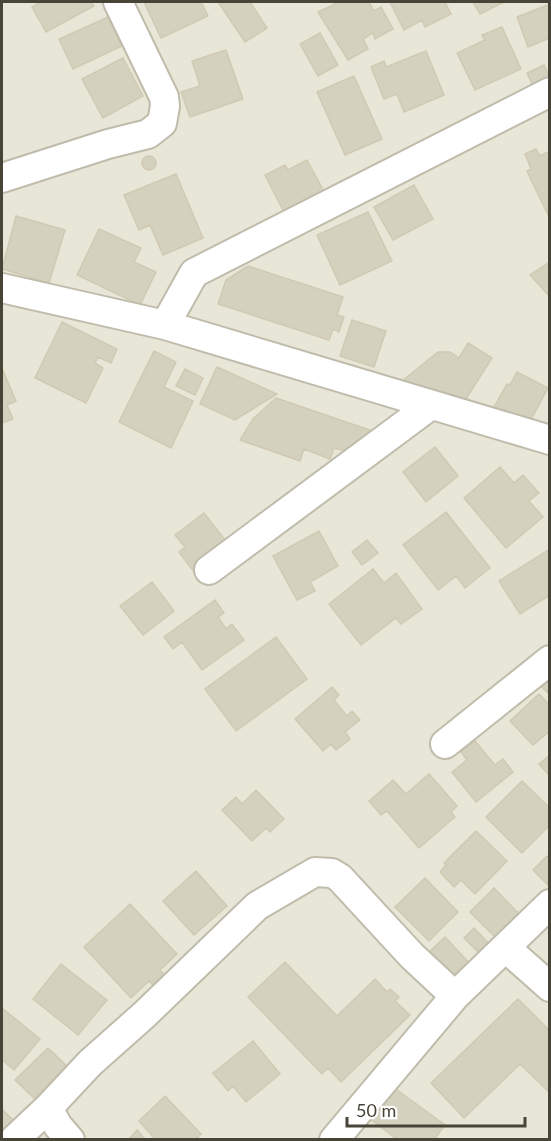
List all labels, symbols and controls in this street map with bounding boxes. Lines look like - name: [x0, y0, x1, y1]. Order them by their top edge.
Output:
- scale bar: [347, 1090, 526, 1128]
- text: 50 m: [356, 1099, 396, 1121]

